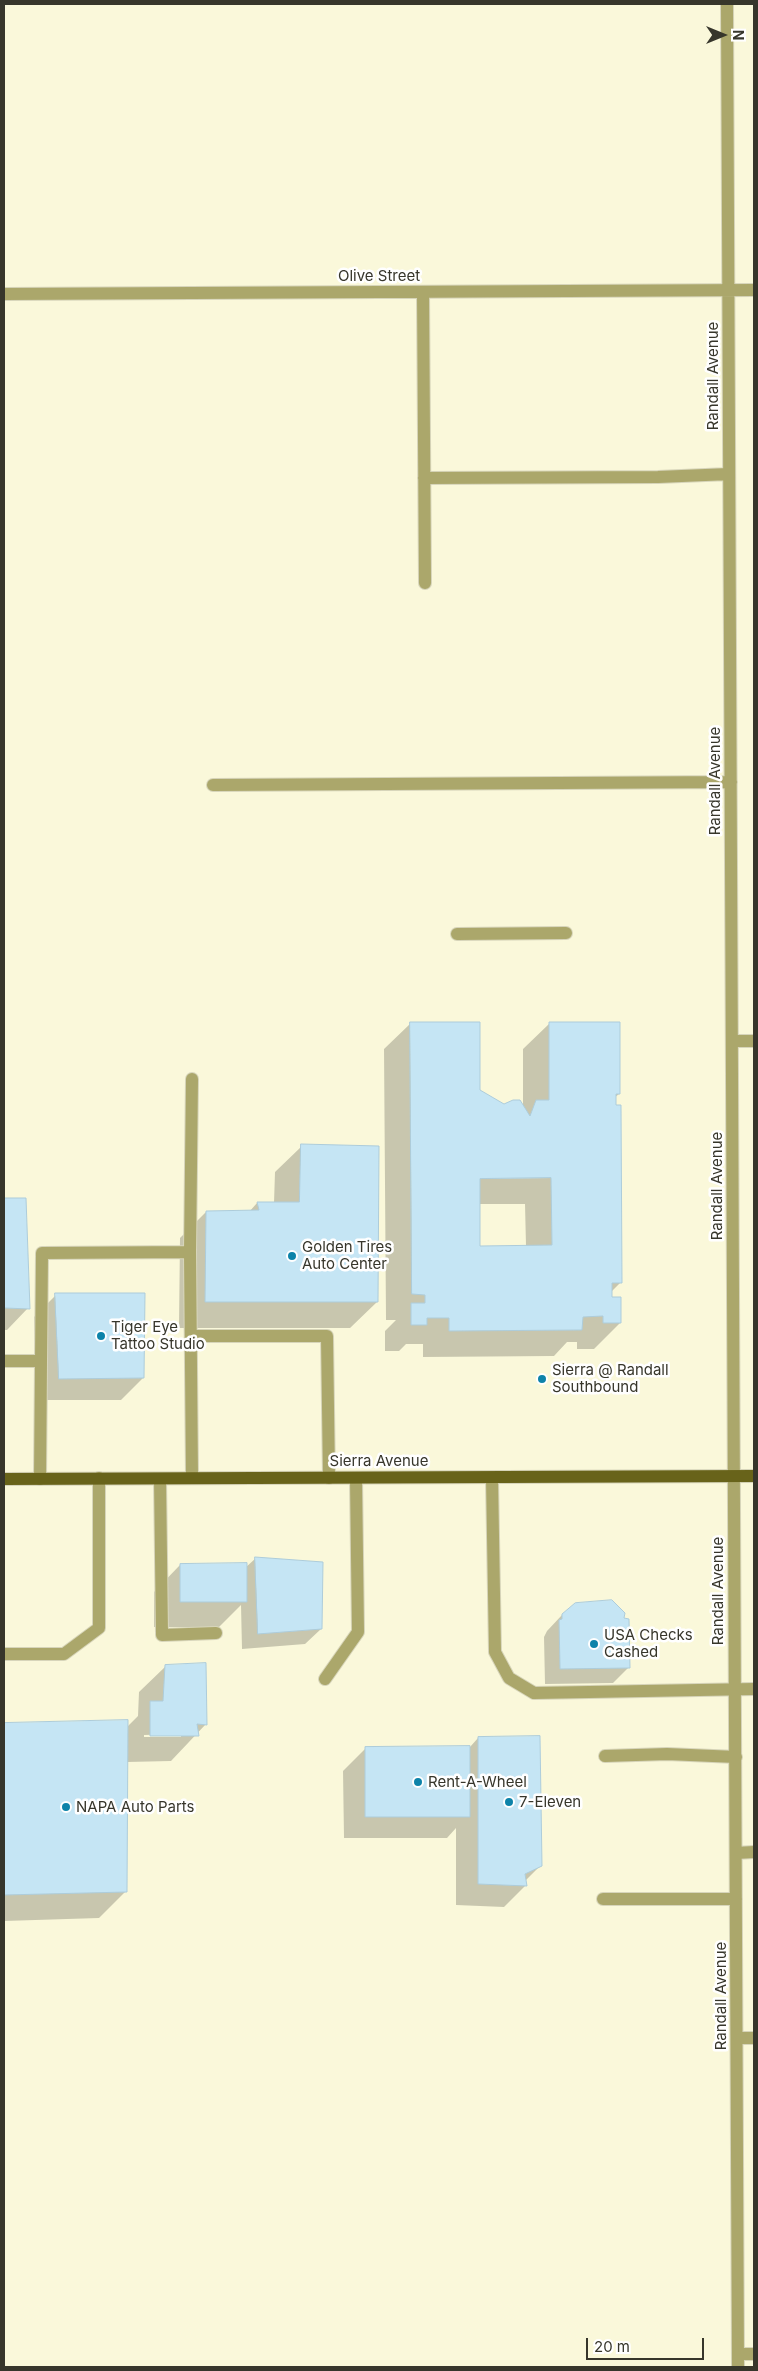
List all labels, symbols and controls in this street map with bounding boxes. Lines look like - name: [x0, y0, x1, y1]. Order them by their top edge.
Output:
- north arrow: [698, 10, 748, 60]
- text: N: [730, 30, 747, 40]
- street label: Olive Street: [338, 267, 420, 285]
- street label: Randall Avenue: [704, 322, 722, 430]
- street label: Randall Avenue: [706, 727, 724, 835]
- street label: Randall Avenue: [708, 1132, 726, 1240]
- place label: Golden Tires Auto Center: [302, 1238, 392, 1273]
- marker: Golden Tires Auto Center: [286, 1250, 298, 1262]
- place label: Tiger Eye Tattoo Studio: [111, 1318, 205, 1353]
- marker: Tiger Eye Tattoo Studio: [95, 1330, 107, 1342]
- place label: Sierra @ Randall Southbound: [552, 1361, 669, 1396]
- marker: Sierra @ Randall Southbound: [536, 1373, 548, 1385]
- street label: Sierra Avenue: [330, 1452, 428, 1470]
- street label: Randall Avenue: [709, 1537, 727, 1645]
- place label: USA Checks Cashed: [604, 1626, 693, 1661]
- marker: USA Checks Cashed: [588, 1638, 600, 1650]
- place label: Rent-A-Wheel: [428, 1773, 527, 1791]
- marker: Rent-A-Wheel: [412, 1776, 424, 1788]
- place label: 7-Eleven: [519, 1793, 581, 1811]
- marker: 7-Eleven: [503, 1796, 515, 1808]
- place label: NAPA Auto Parts: [76, 1798, 194, 1816]
- marker: NAPA Auto Parts: [60, 1801, 72, 1813]
- street label: Randall Avenue: [712, 1942, 730, 2050]
- scale bar: [588, 2328, 706, 2360]
- text: 20 m: [594, 2337, 630, 2356]

